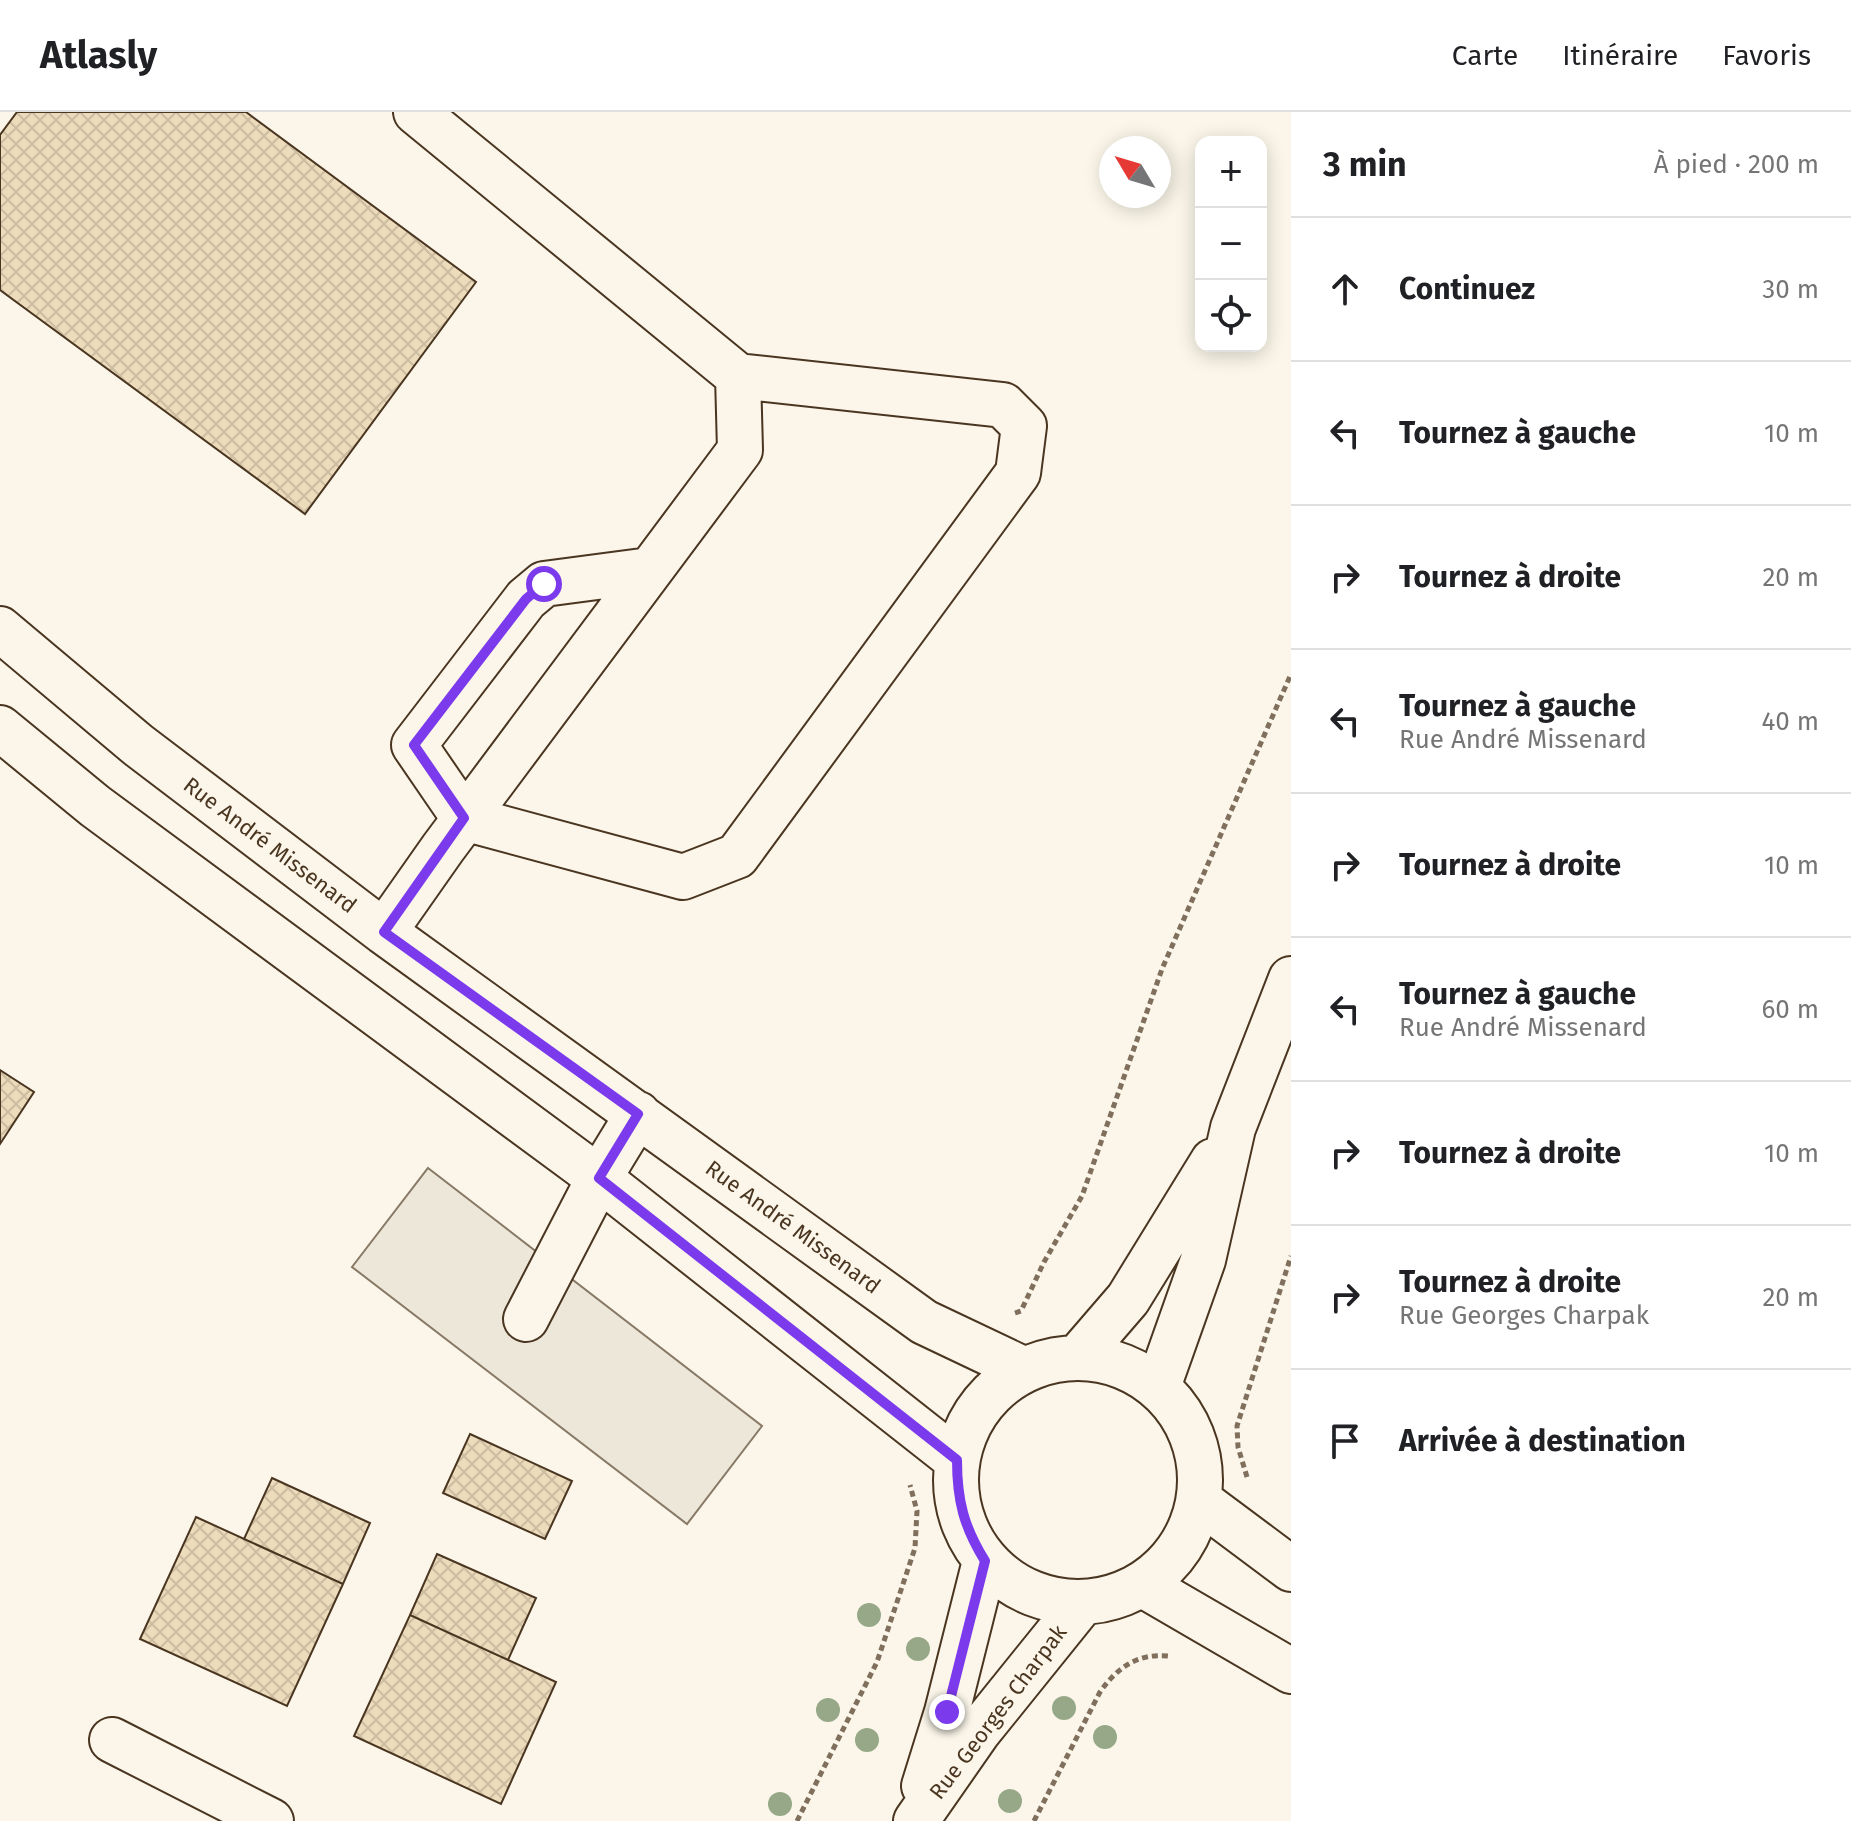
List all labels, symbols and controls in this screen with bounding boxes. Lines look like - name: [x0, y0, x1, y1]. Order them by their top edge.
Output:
- text: Atlasly: [40, 32, 157, 78]
- text: Carte: [1452, 39, 1518, 72]
- text: Itinéraire: [1562, 39, 1678, 72]
- text: Favoris: [1722, 39, 1811, 72]
- north arrow: [1099, 136, 1171, 208]
- map controls: [1195, 136, 1267, 352]
- button: +: [1195, 136, 1267, 208]
- text: 3 min: [1323, 144, 1407, 185]
- text: À pied · 200 m: [1654, 149, 1819, 180]
- button: −: [1195, 208, 1267, 280]
- icon: ahead: [1323, 267, 1367, 311]
- text: Continuez: [1399, 271, 1535, 307]
- text: 30 m: [1762, 274, 1819, 305]
- button: locate: [1195, 280, 1267, 352]
- icon: left: [1323, 411, 1367, 455]
- text: Tournez à gauche: [1399, 415, 1636, 451]
- text: 10 m: [1764, 418, 1819, 449]
- icon: right: [1323, 555, 1367, 599]
- text: Tournez à droite: [1399, 559, 1621, 595]
- text: 20 m: [1762, 562, 1819, 593]
- route start: [526, 566, 562, 602]
- text: Tournez à gauche: [1399, 688, 1636, 724]
- icon: left: [1323, 699, 1367, 743]
- text: 40 m: [1761, 706, 1819, 737]
- text: Rue André Missenard: [1399, 724, 1647, 755]
- street label: Rue André Missenard: [178, 771, 362, 919]
- icon: right: [1323, 843, 1367, 887]
- text: Tournez à droite: [1399, 847, 1621, 883]
- text: 10 m: [1764, 850, 1819, 881]
- text: Tournez à gauche: [1399, 976, 1636, 1012]
- icon: left: [1323, 987, 1367, 1031]
- text: 60 m: [1761, 994, 1819, 1025]
- text: Rue André Missenard: [1399, 1012, 1647, 1043]
- icon: right: [1323, 1131, 1367, 1175]
- text: Tournez à droite: [1399, 1135, 1621, 1171]
- text: 10 m: [1764, 1138, 1819, 1169]
- street label: Rue André Missenard: [700, 1154, 886, 1300]
- text: Tournez à droite: [1399, 1264, 1621, 1300]
- icon: right: [1323, 1275, 1367, 1319]
- text: 20 m: [1762, 1282, 1819, 1313]
- text: Rue Georges Charpak: [1399, 1300, 1649, 1331]
- icon: arrive: [1323, 1419, 1367, 1463]
- text: Arrivée à destination: [1399, 1423, 1686, 1459]
- street label: Rue Georges Charpak: [924, 1619, 1073, 1805]
- route end: [929, 1694, 965, 1730]

